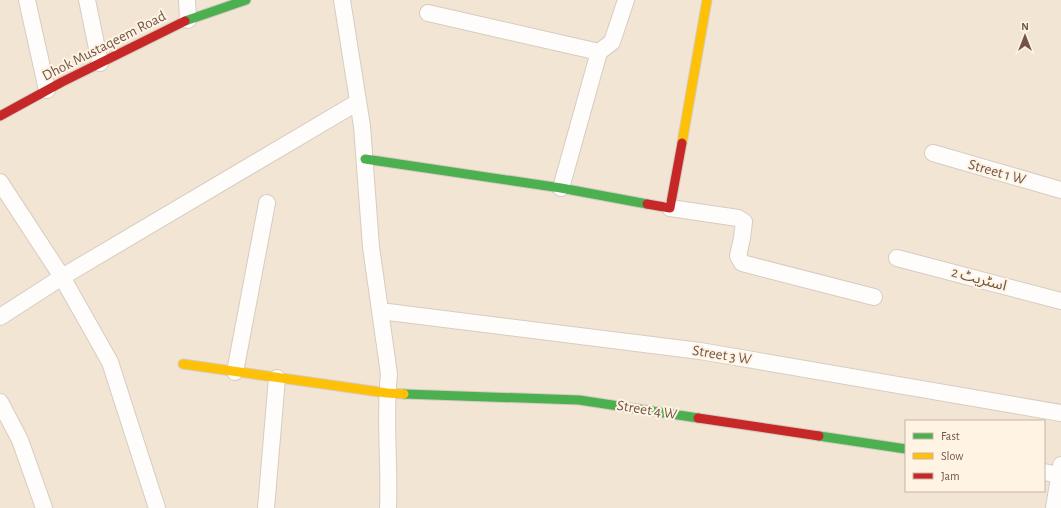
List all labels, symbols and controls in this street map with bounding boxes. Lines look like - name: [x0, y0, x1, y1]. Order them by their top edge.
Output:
- street label: Dhok Mustaqeem Road: [40, 8, 168, 84]
- north arrow: [1005, 16, 1045, 56]
- text: N: [1021, 21, 1029, 32]
- street label: Street 1 W: [967, 157, 1028, 187]
- street label: اسٹریٹ 2: [949, 264, 1008, 295]
- street label: Street 3 W: [691, 343, 753, 367]
- street label: Street 4 W: [616, 398, 679, 422]
- legend: [905, 420, 1045, 492]
- text: Fast: [941, 430, 960, 442]
- text: Slow: [941, 450, 963, 462]
- text: Jam: [941, 470, 960, 482]

